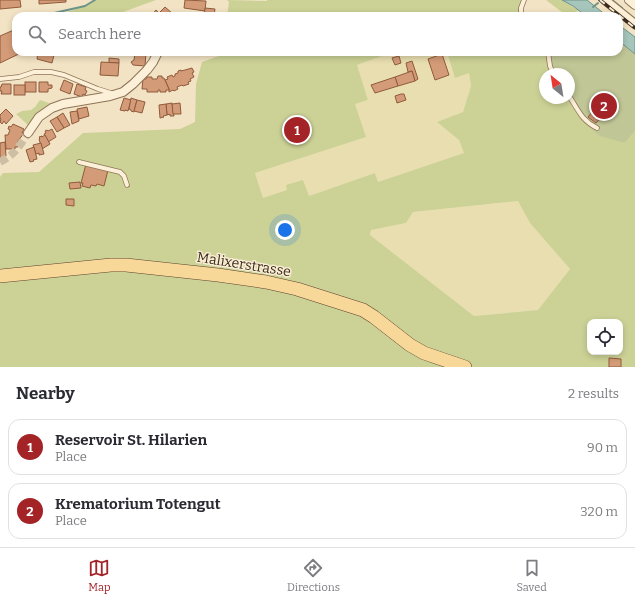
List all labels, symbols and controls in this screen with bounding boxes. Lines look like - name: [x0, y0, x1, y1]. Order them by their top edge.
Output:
- search box: [12, 12, 623, 56]
- icon: search: [26, 23, 48, 45]
- text: Search here: [58, 25, 141, 43]
- north arrow: [539, 68, 575, 104]
- pin: 2: [591, 91, 617, 121]
- pin: 1: [284, 115, 310, 145]
- your location: [275, 220, 295, 240]
- street label: Malixerstrasse: [196, 249, 292, 280]
- map controls: [587, 319, 623, 355]
- button: locate: [587, 319, 623, 355]
- text: Nearby: [16, 383, 75, 404]
- text: 2 results: [568, 386, 619, 401]
- text: Reservoir St. Hilarien: [55, 431, 207, 449]
- text: 1: [27, 440, 33, 455]
- text: 90 m: [587, 440, 618, 455]
- text: Place: [55, 449, 87, 464]
- text: Krematorium Totengut: [55, 495, 221, 513]
- text: 2: [26, 504, 34, 519]
- text: 320 m: [580, 504, 618, 519]
- text: Place: [55, 513, 87, 528]
- tab: Map: [88, 557, 110, 594]
- tab: Directions: [287, 557, 340, 594]
- tab: Saved: [516, 557, 547, 594]

